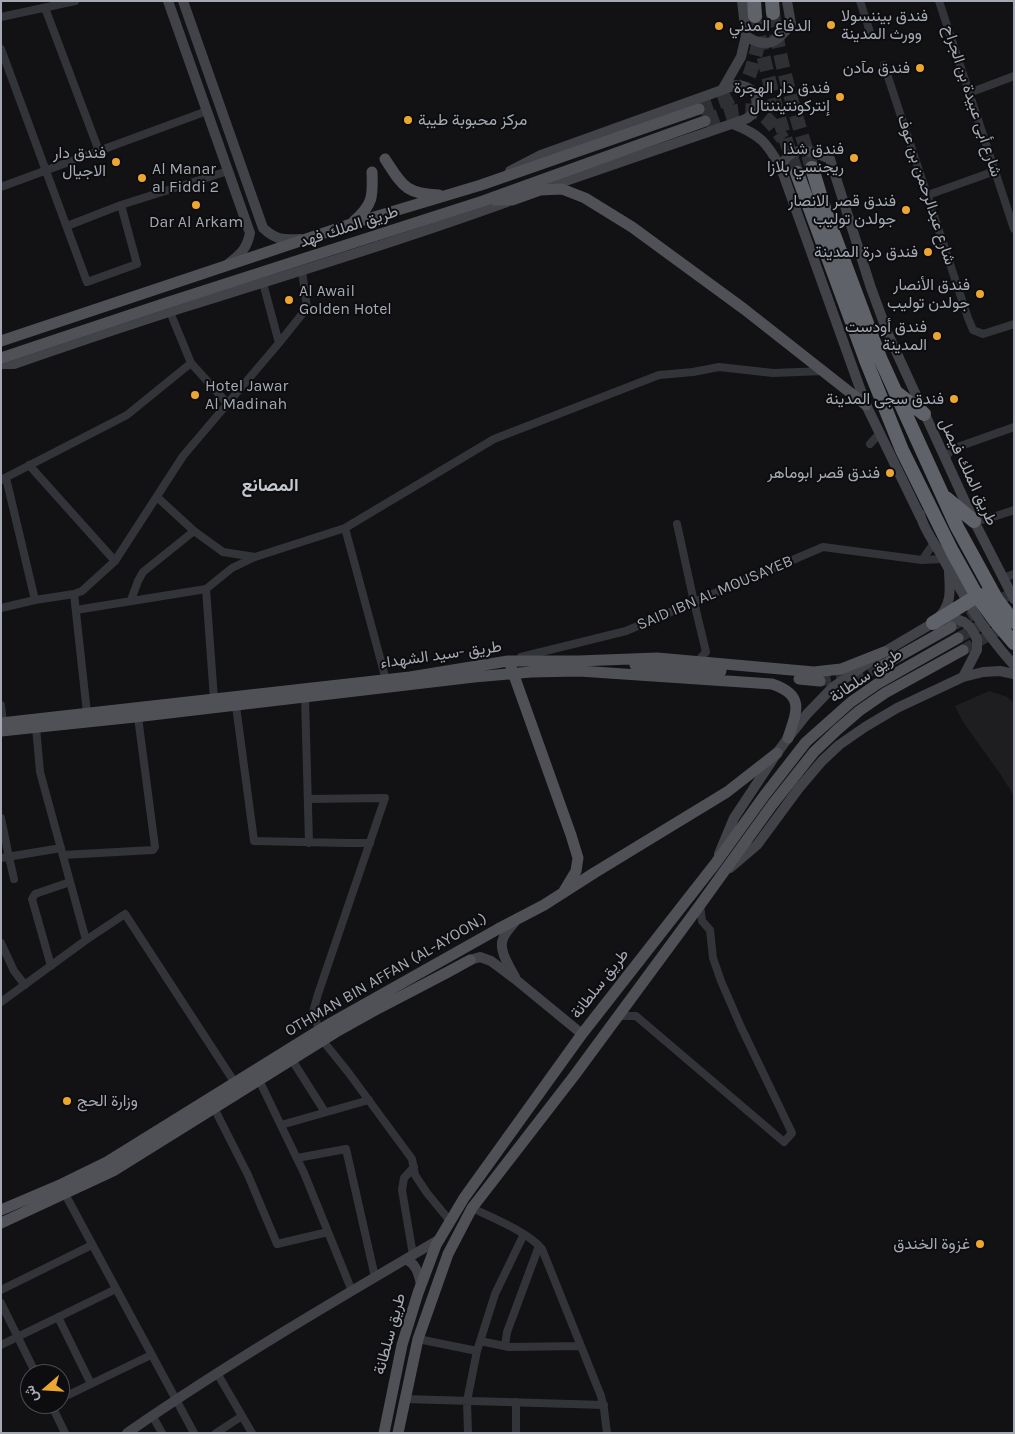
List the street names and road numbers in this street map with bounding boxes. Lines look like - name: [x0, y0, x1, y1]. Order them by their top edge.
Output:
- street label: شارع أبى عبيدة بن الجراح: [938, 23, 1006, 179]
- street label: شارع عبدالرحمن بن عوف: [893, 113, 959, 267]
- street label: طريق الملك فهد: [297, 202, 401, 252]
- street label: طريق الملك فيصل: [935, 415, 1001, 529]
- street label: SAID IBN AL MOUSAYEB: [634, 551, 796, 635]
- street label: طريق -سيد الشهداء: [379, 637, 503, 673]
- street label: طريق سلطانة: [826, 645, 906, 707]
- street label: OTHMAN BIN AFFAN (AL-AYOON.): [282, 909, 490, 1041]
- street label: طريق سلطانة: [567, 945, 633, 1023]
- street label: طريق سلطانة: [370, 1291, 410, 1377]

